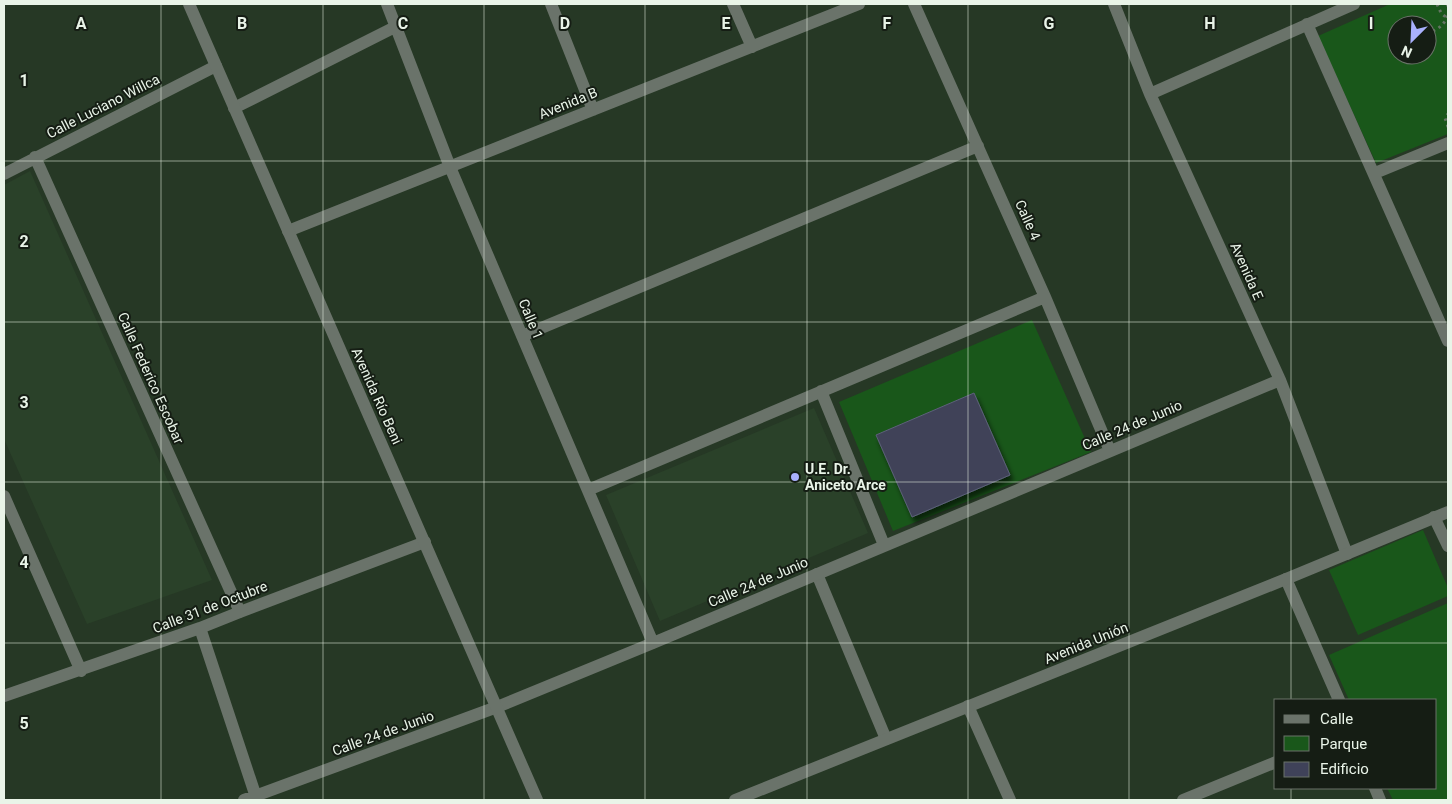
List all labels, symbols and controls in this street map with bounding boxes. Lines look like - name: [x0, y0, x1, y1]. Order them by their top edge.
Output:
- text: A: [76, 14, 87, 33]
- text: B: [237, 14, 247, 33]
- text: C: [398, 14, 408, 33]
- text: D: [560, 14, 570, 33]
- text: E: [722, 14, 731, 33]
- text: F: [883, 14, 892, 33]
- text: G: [1044, 14, 1055, 33]
- text: H: [1204, 14, 1216, 33]
- text: I: [1369, 14, 1373, 33]
- north arrow: [1387, 15, 1437, 65]
- text: N: [1399, 43, 1414, 61]
- text: 1: [19, 71, 29, 90]
- street label: Calle Luciano Willca: [44, 71, 162, 141]
- street label: Avenida B: [536, 84, 600, 122]
- street label: Calle 4: [1012, 197, 1044, 243]
- text: 2: [19, 232, 29, 251]
- street label: Avenida E: [1227, 240, 1267, 302]
- street label: Calle 1: [515, 296, 547, 342]
- street label: Calle Federico Escobar: [115, 310, 187, 447]
- street label: Avenida Río Beni: [349, 345, 405, 447]
- text: 3: [19, 393, 29, 412]
- street label: Calle 24 de Junio: [1080, 397, 1184, 453]
- place label: U.E. Dr. Aniceto Arce: [805, 461, 886, 493]
- marker: U.E. Dr. Aniceto Arce: [789, 471, 801, 483]
- text: 4: [19, 553, 29, 572]
- street label: Calle 24 de Junio: [706, 554, 810, 610]
- street label: Calle 31 de Octubre: [150, 578, 270, 636]
- street label: Avenida Unión: [1042, 619, 1130, 667]
- legend: [1274, 699, 1437, 789]
- street label: Calle 24 de Junio: [330, 707, 436, 759]
- text: Calle: [1320, 710, 1353, 728]
- text: 5: [19, 714, 29, 733]
- text: Parque: [1320, 735, 1367, 753]
- text: Edificio: [1320, 760, 1369, 778]

